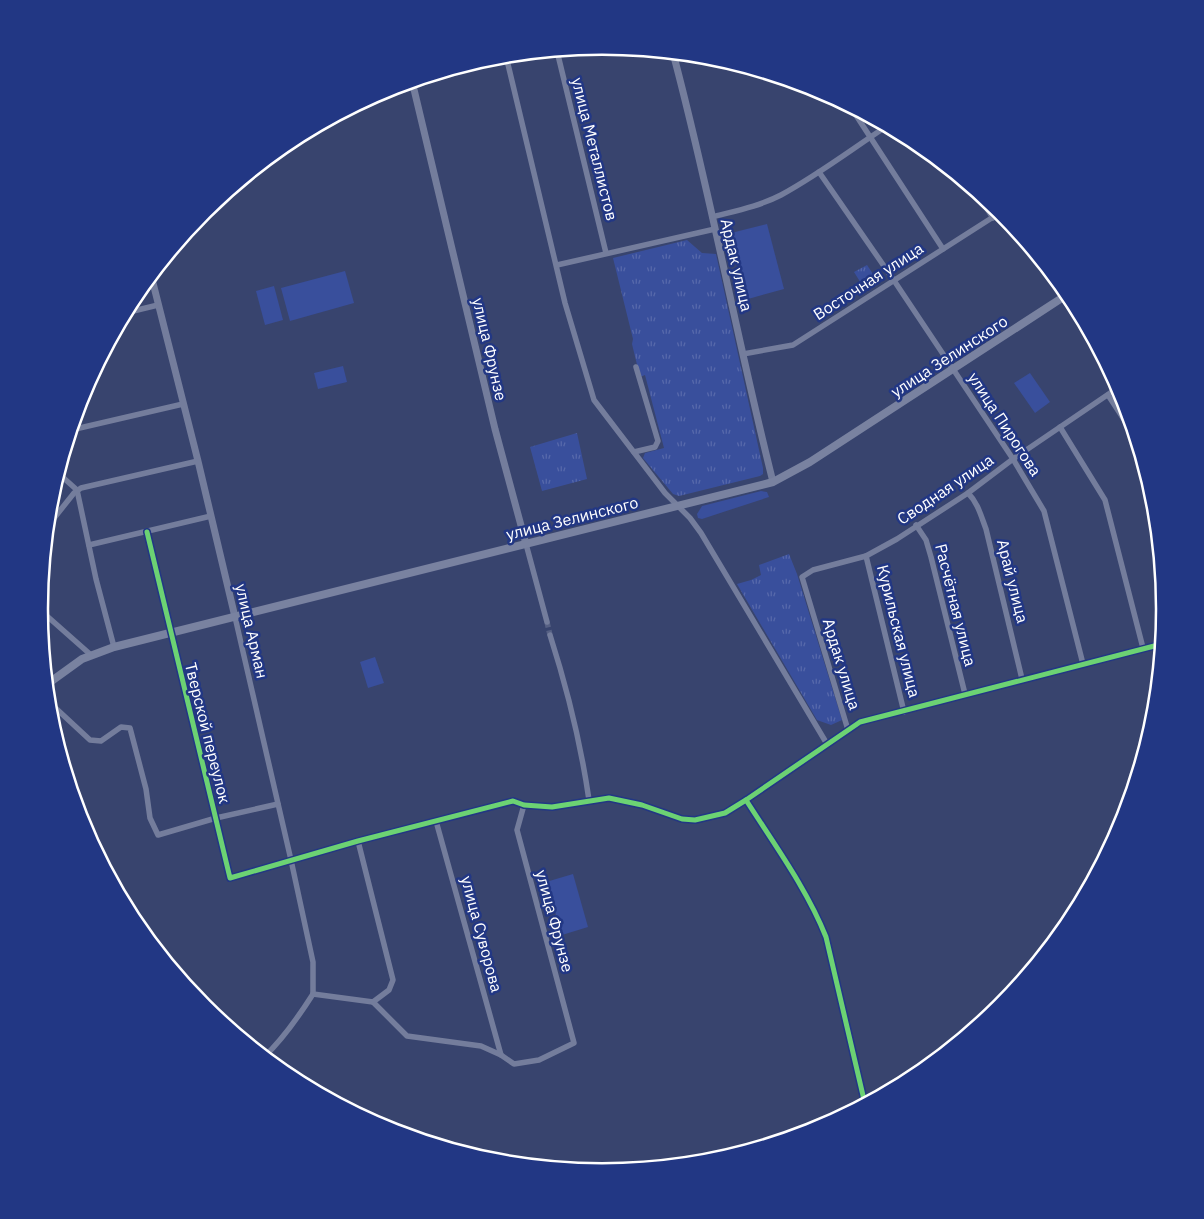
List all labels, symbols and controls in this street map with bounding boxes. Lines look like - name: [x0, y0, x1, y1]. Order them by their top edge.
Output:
- street label: улица Металлистов: [568, 75, 622, 223]
- street label: Ардак улица: [717, 217, 757, 314]
- street label: Восточная улица: [809, 238, 927, 324]
- street label: улица Фрунзе: [468, 296, 512, 403]
- street label: улица Зелинского: [887, 311, 1011, 401]
- street label: улица Пирогова: [964, 368, 1046, 480]
- street label: Сводная улица: [893, 449, 997, 529]
- street label: улица Зелинского: [504, 492, 640, 544]
- street label: Арай улица: [993, 537, 1033, 625]
- street label: Расчётная улица: [931, 542, 981, 669]
- street label: Курильская улица: [873, 563, 925, 700]
- street label: улица Арман: [231, 582, 273, 680]
- street label: Ардак улица: [819, 616, 866, 713]
- street label: Тверской переулок: [181, 660, 235, 806]
- street label: улица Фрунзе: [532, 868, 578, 975]
- street label: улица Суворова: [457, 874, 507, 995]

